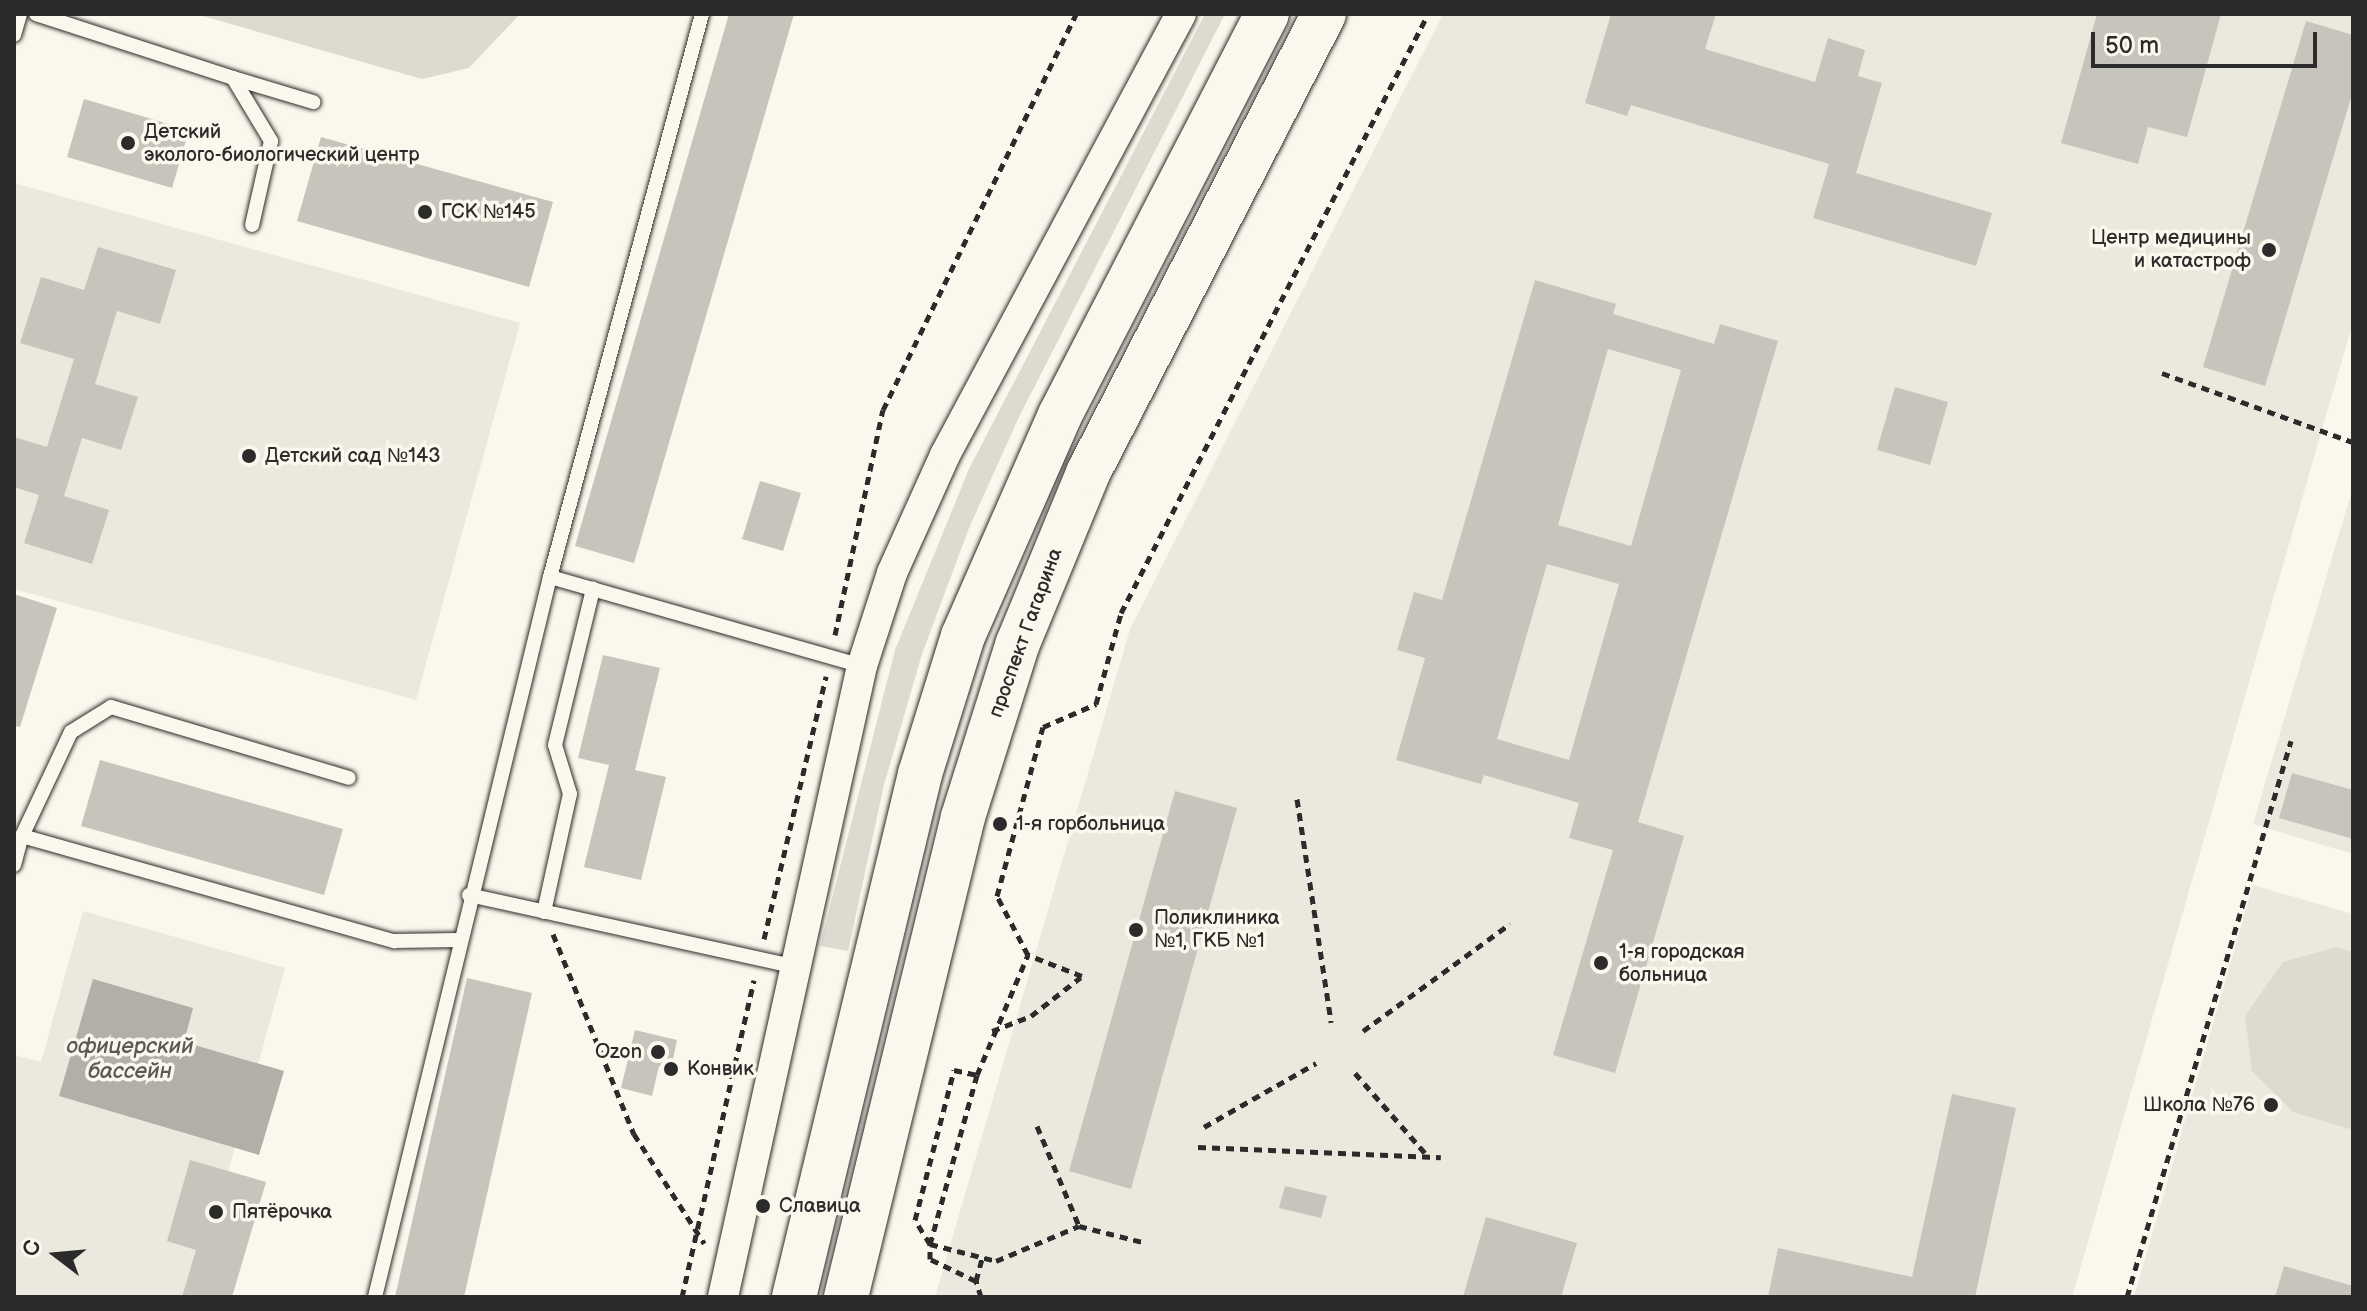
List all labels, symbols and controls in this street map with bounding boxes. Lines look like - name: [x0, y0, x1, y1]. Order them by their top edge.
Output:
- scale bar: [2095, 16, 2321, 66]
- text: 50 m: [2105, 31, 2159, 60]
- place label: Детский эколого-биологический центр: [144, 120, 420, 167]
- marker: Детский эколого-биологический центр: [119, 134, 137, 152]
- place label: ГСК №145: [441, 200, 536, 224]
- marker: ГСК №145: [416, 203, 434, 221]
- place label: Центр медицины и катастроф: [2091, 226, 2251, 273]
- marker: Центр медицины и катастроф: [2258, 239, 2280, 261]
- place label: Детский сад №143: [265, 444, 441, 468]
- marker: Детский сад №143: [240, 447, 258, 465]
- street label: проспект Гагарина: [984, 545, 1068, 721]
- place label: 1-я горбольница: [1016, 812, 1165, 836]
- marker: 1-я горбольница: [991, 815, 1009, 833]
- place label: Поликлиника №1, ГКБ №1: [1154, 906, 1279, 953]
- marker: Поликлиника №1, ГКБ №1: [1125, 919, 1147, 941]
- place label: 1-я городская больница: [1619, 940, 1745, 987]
- marker: 1-я городская больница: [1590, 952, 1612, 974]
- water label: офицерский бассейн: [66, 1033, 194, 1084]
- place label: Ozon: [595, 1040, 642, 1064]
- marker: Ozon: [649, 1043, 667, 1061]
- place label: Конвик: [687, 1057, 754, 1081]
- marker: Конвик: [662, 1060, 680, 1078]
- place label: Школа №76: [2143, 1093, 2255, 1117]
- marker: Школа №76: [2262, 1096, 2280, 1114]
- place label: Славица: [779, 1194, 861, 1218]
- marker: Славица: [754, 1197, 772, 1215]
- place label: Пятёрочка: [232, 1200, 332, 1224]
- marker: Пятёрочка: [207, 1203, 225, 1221]
- north arrow: [16, 1215, 96, 1295]
- text: С: [17, 1237, 48, 1259]

